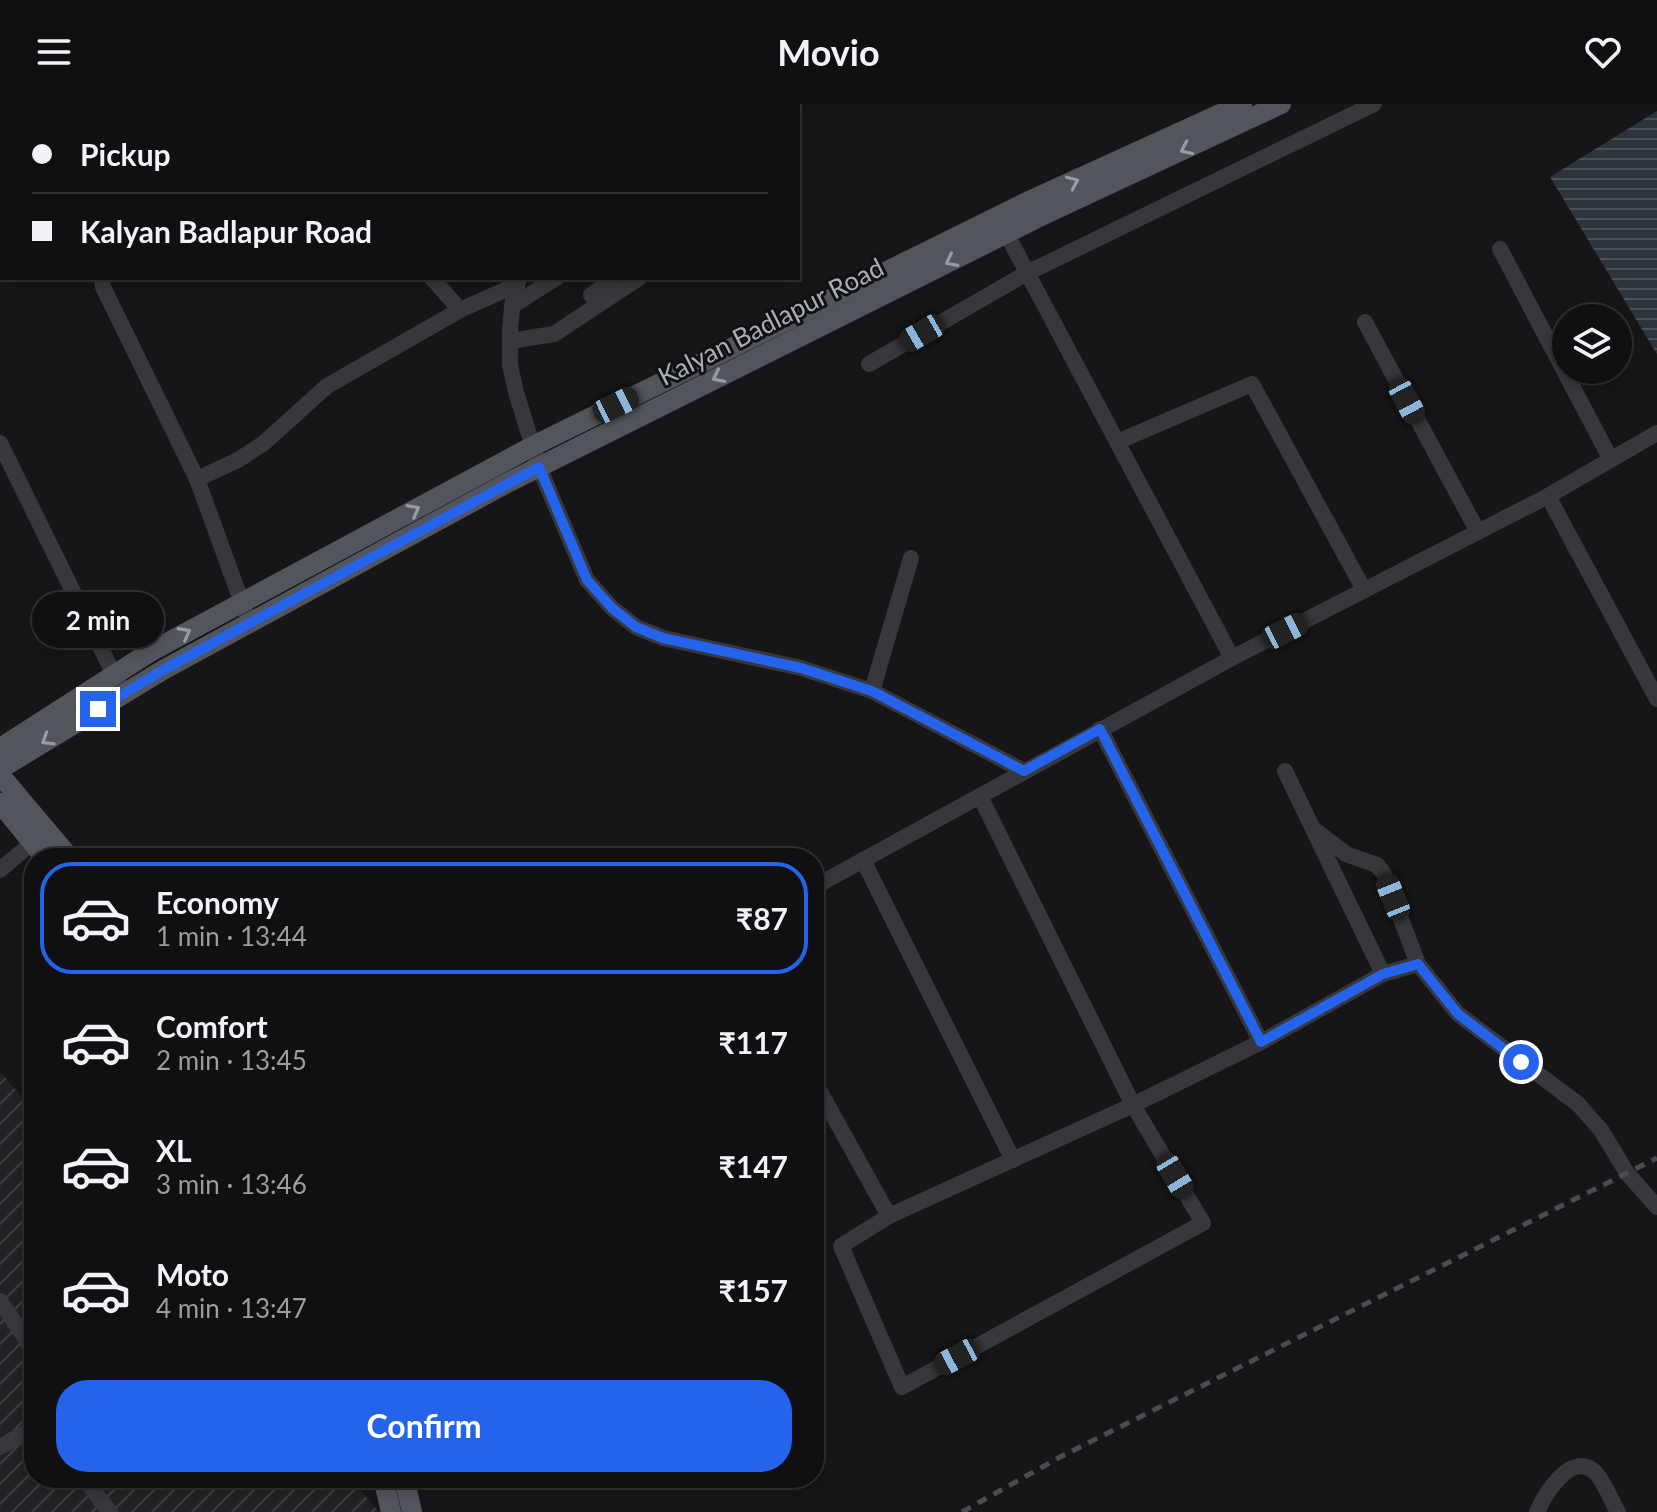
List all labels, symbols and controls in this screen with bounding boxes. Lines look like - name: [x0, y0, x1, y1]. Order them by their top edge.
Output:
- icon: menu: [32, 30, 76, 74]
- text: Movio: [777, 30, 880, 74]
- icon: heart: [1581, 30, 1625, 74]
- text: Pickup: [80, 136, 171, 172]
- one-way arrow: [1179, 139, 1194, 155]
- one-way arrow: [1064, 175, 1079, 191]
- text: Kalyan Badlapur Road: [80, 213, 372, 249]
- street label: Kalyan Badlapur Road: [652, 250, 889, 392]
- one-way arrow: [944, 251, 959, 267]
- map controls: [1552, 304, 1632, 384]
- button: layers: [1552, 304, 1632, 384]
- car: [895, 311, 949, 355]
- one-way arrow: [712, 368, 727, 383]
- car: [1385, 374, 1429, 428]
- car: [589, 384, 643, 426]
- one-way arrow: [405, 504, 420, 520]
- callout: 2 min: [32, 593, 164, 649]
- text: 2 min: [66, 604, 130, 636]
- car: [1258, 609, 1312, 653]
- one-way arrow: [176, 627, 191, 643]
- route end: [80, 691, 116, 727]
- one-way arrow: [41, 731, 55, 746]
- car: [1373, 870, 1413, 924]
- icon: car: [60, 882, 132, 954]
- text: Economy: [156, 884, 279, 920]
- text: ₹87: [736, 900, 788, 936]
- text: 1 min · 13:44: [156, 920, 307, 952]
- icon: car: [60, 1006, 132, 1078]
- text: Comfort: [156, 1008, 268, 1044]
- text: ₹117: [718, 1024, 788, 1060]
- text: 2 min · 13:45: [156, 1044, 307, 1076]
- route start: [1503, 1044, 1539, 1080]
- icon: car: [60, 1130, 132, 1202]
- text: XL: [156, 1132, 192, 1168]
- text: ₹147: [718, 1148, 788, 1184]
- car: [1152, 1149, 1198, 1203]
- text: 3 min · 13:46: [156, 1168, 307, 1200]
- icon: car: [60, 1254, 132, 1326]
- text: Moto: [156, 1256, 229, 1292]
- text: ₹157: [718, 1272, 788, 1308]
- text: 4 min · 13:47: [156, 1292, 307, 1324]
- car: [930, 1335, 984, 1379]
- button: Confirm: [56, 1380, 792, 1472]

